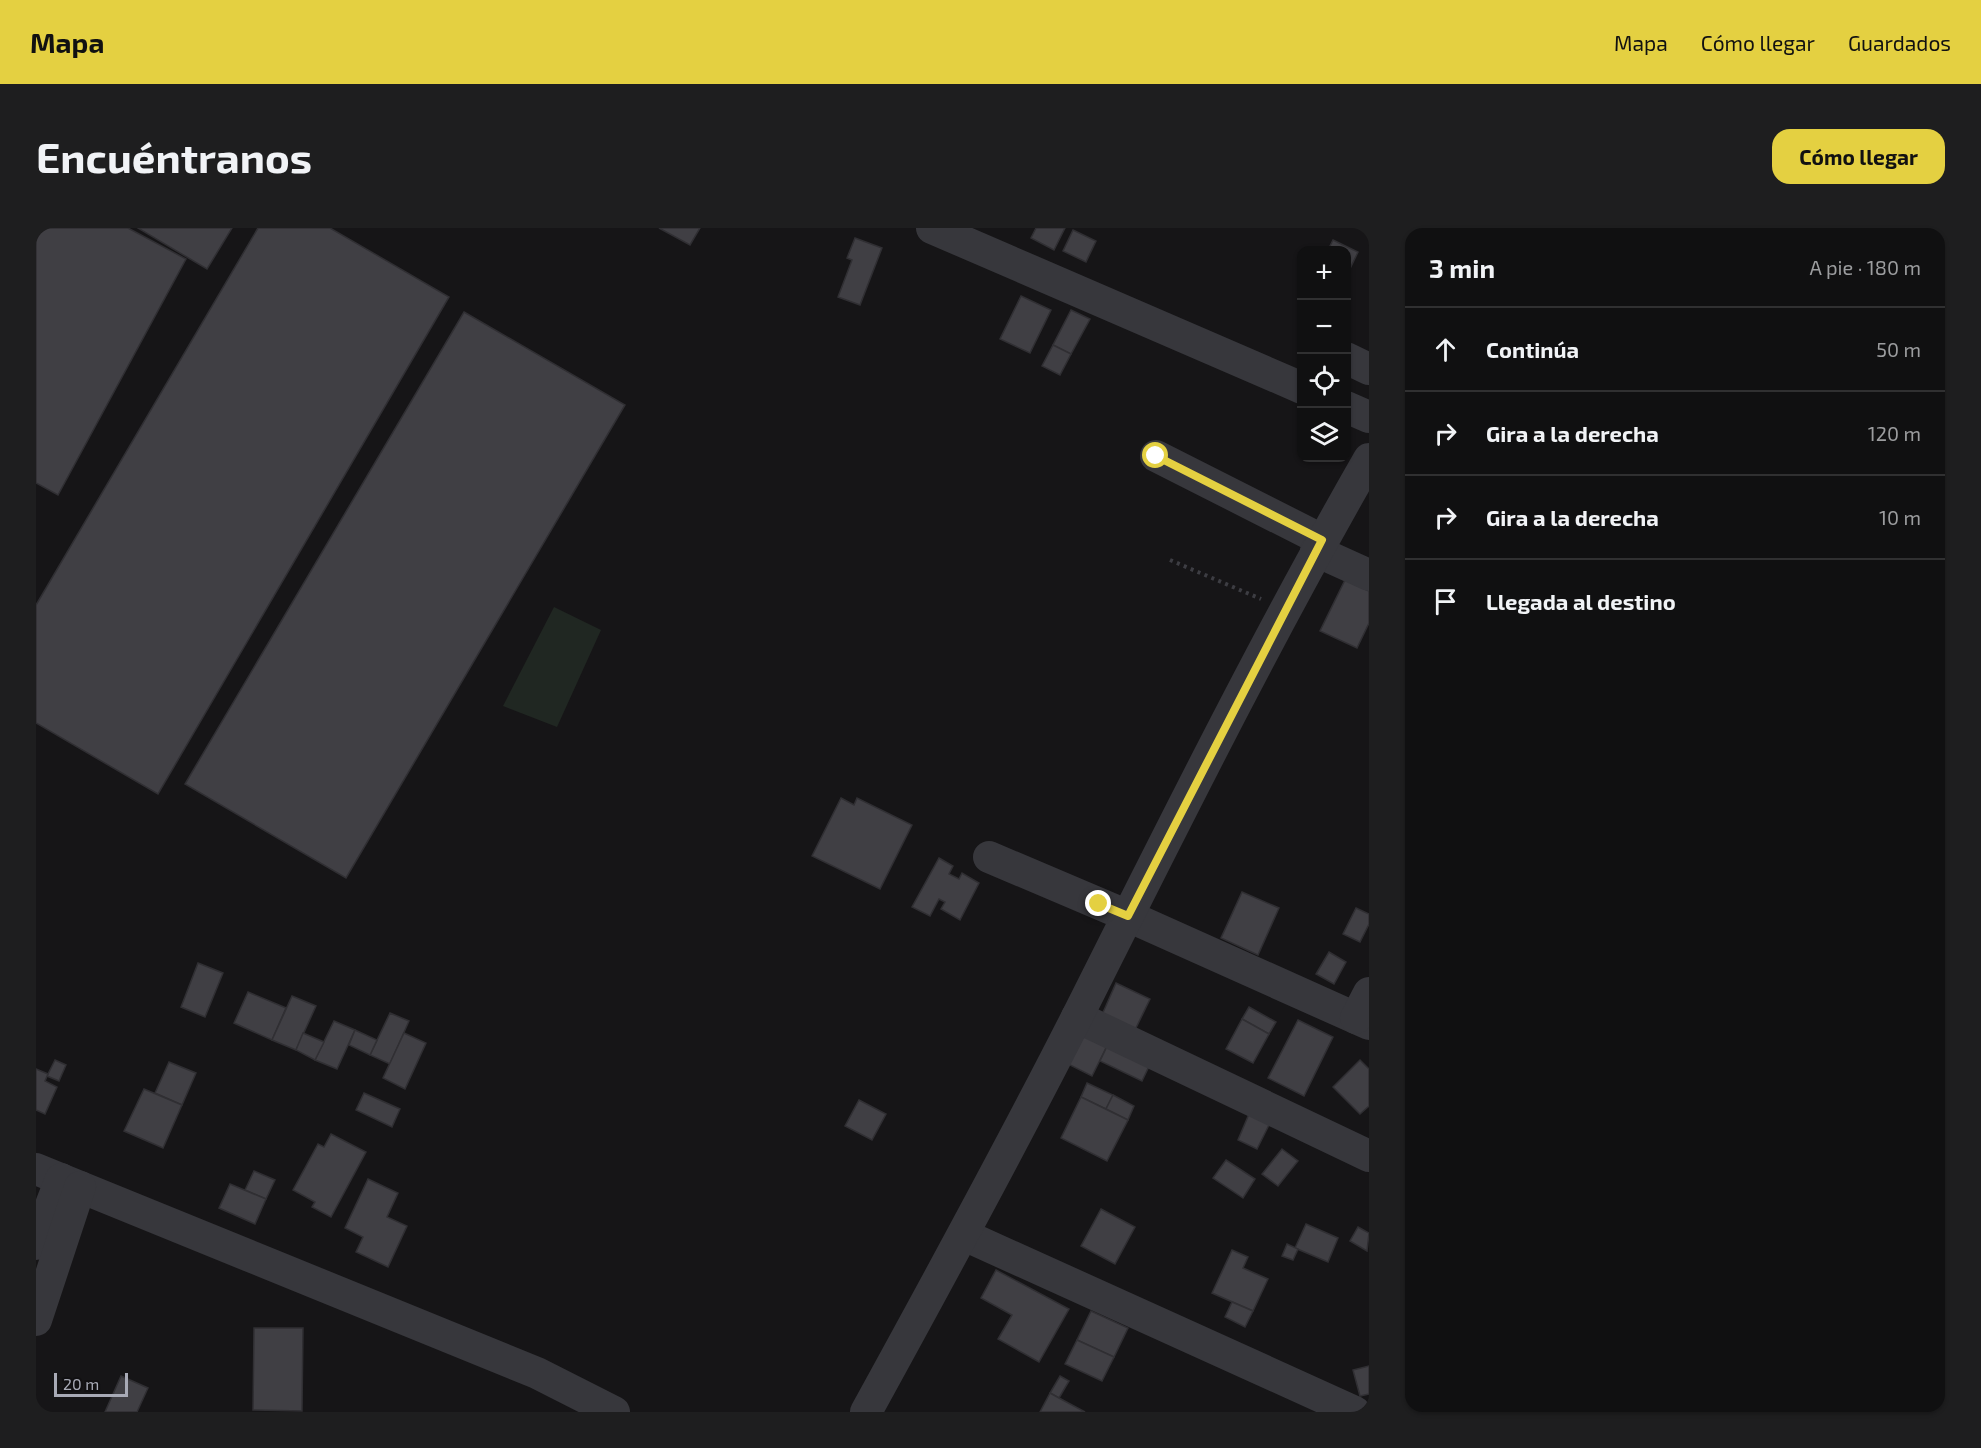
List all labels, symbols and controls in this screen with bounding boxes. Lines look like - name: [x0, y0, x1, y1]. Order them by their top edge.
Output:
- text: Mapa: [30, 25, 104, 59]
- text: Mapa: [1614, 30, 1668, 55]
- text: Cómo llegar: [1701, 30, 1815, 55]
- text: Guardados: [1848, 30, 1951, 55]
- button: Cómo llegar: [1772, 129, 1945, 184]
- text: Encuéntranos: [36, 131, 312, 181]
- map controls: [1297, 246, 1351, 462]
- button: +: [1297, 246, 1351, 300]
- text: 3 min: [1429, 252, 1495, 283]
- text: A pie · 180 m: [1810, 255, 1921, 279]
- button: −: [1297, 300, 1351, 354]
- icon: ahead: [1429, 333, 1462, 366]
- text: Continúa: [1486, 336, 1579, 362]
- text: 50 m: [1876, 337, 1921, 361]
- button: locate: [1297, 354, 1351, 408]
- button: layers: [1297, 408, 1351, 462]
- icon: right: [1429, 417, 1462, 450]
- text: Gira a la derecha: [1486, 420, 1659, 446]
- text: 120 m: [1868, 421, 1921, 445]
- route start: [1142, 442, 1168, 468]
- icon: right: [1429, 501, 1462, 534]
- text: Gira a la derecha: [1486, 504, 1659, 530]
- text: 10 m: [1879, 505, 1921, 529]
- icon: arrive: [1429, 585, 1462, 618]
- text: Llegada al destino: [1486, 588, 1676, 614]
- route end: [1085, 890, 1111, 916]
- scale bar: [54, 1370, 128, 1398]
- text: 20 m: [63, 1374, 99, 1393]

